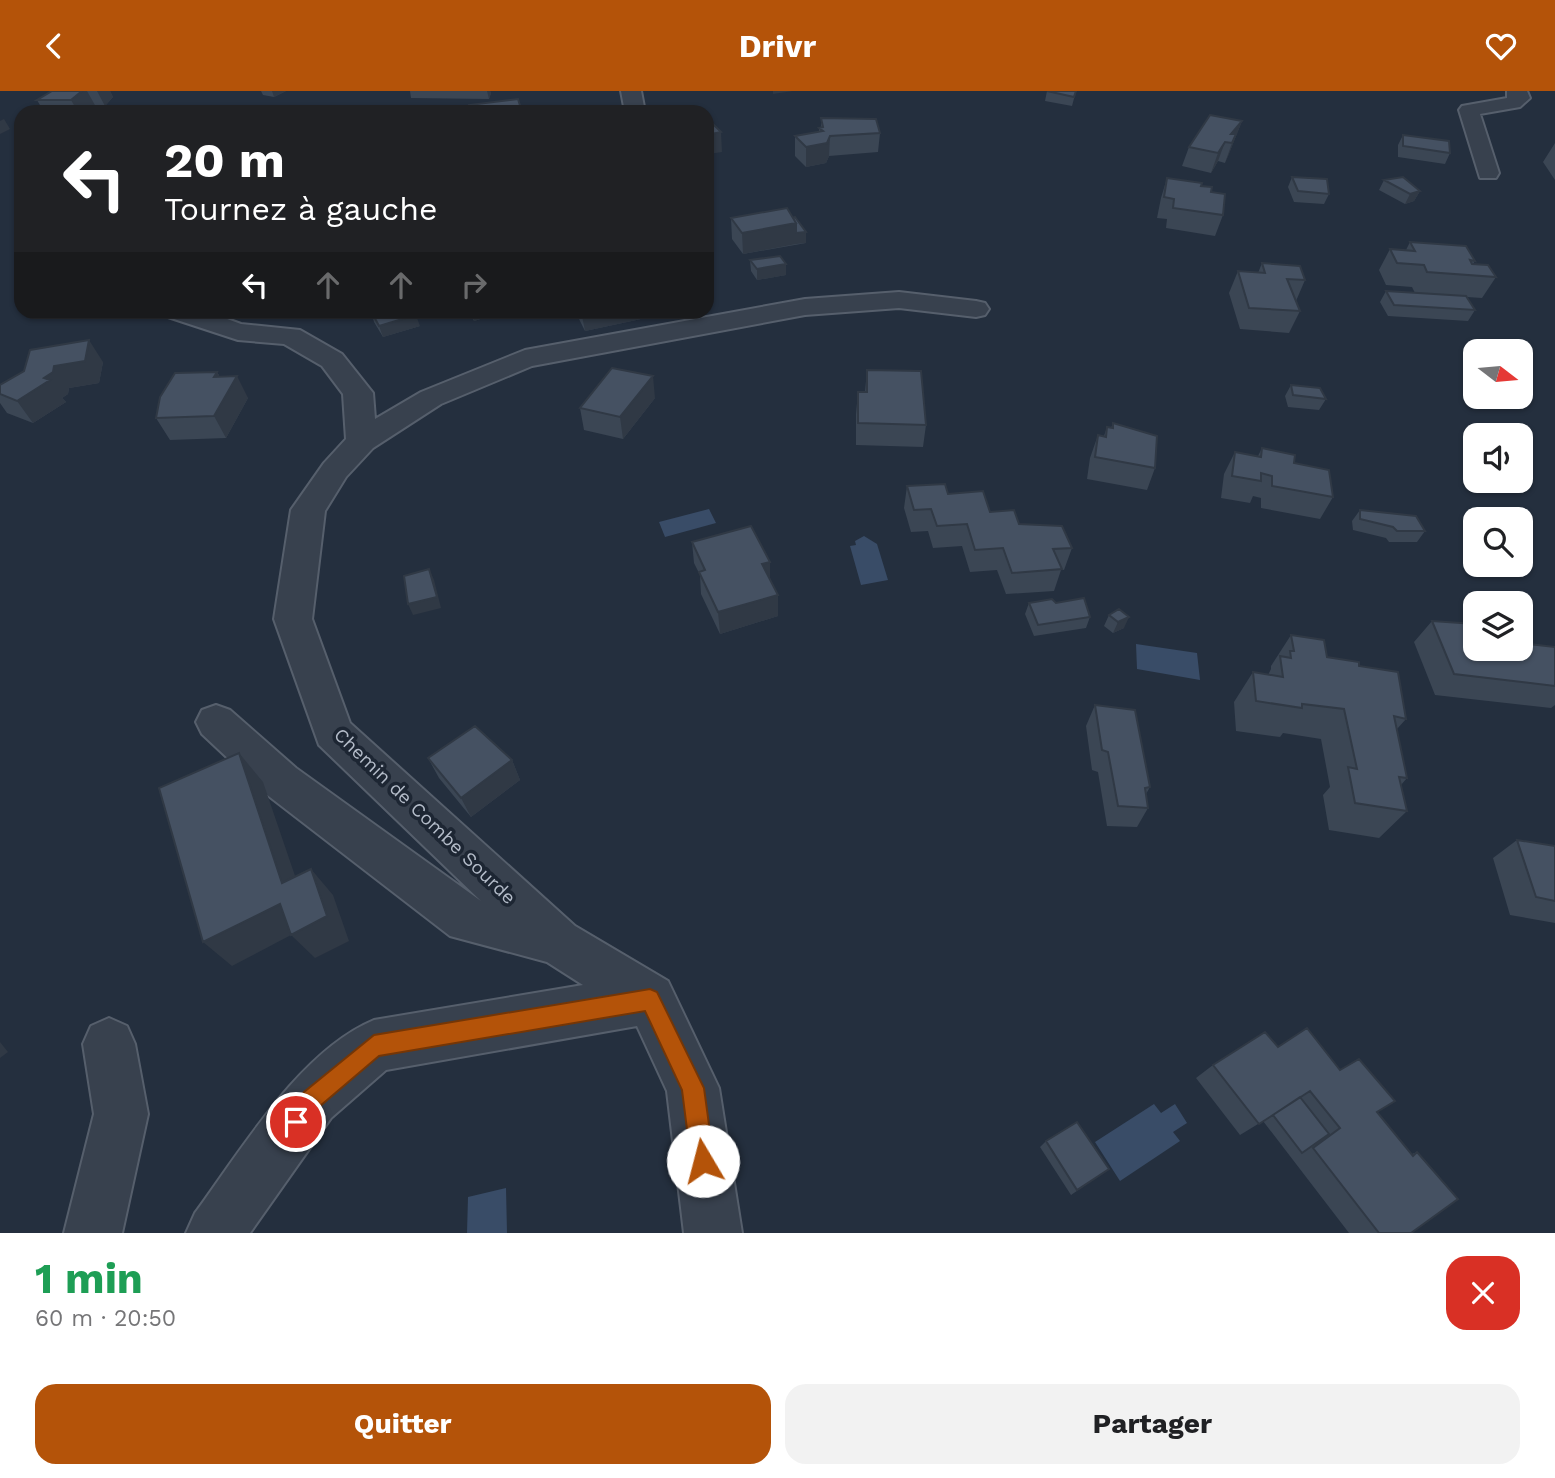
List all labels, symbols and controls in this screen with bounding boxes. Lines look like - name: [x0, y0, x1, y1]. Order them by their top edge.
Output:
- icon: back: [35, 27, 73, 65]
- text: Drivr: [739, 27, 816, 65]
- icon: heart: [1482, 27, 1520, 65]
- text: 20 m: [164, 131, 285, 189]
- icon: left: [49, 133, 140, 224]
- text: Tournez à gauche: [164, 190, 437, 228]
- icon: left: [236, 266, 274, 304]
- icon: ahead: [309, 266, 347, 304]
- icon: ahead: [382, 266, 420, 304]
- icon: right: [455, 266, 493, 304]
- north arrow: [1463, 339, 1533, 409]
- map controls: [1463, 339, 1533, 661]
- button: sound: [1463, 423, 1533, 493]
- button: search: [1463, 507, 1533, 577]
- button: layers: [1463, 591, 1533, 661]
- street label: Chemin de Combe Sourde: [329, 723, 521, 909]
- pin: [266, 1092, 326, 1152]
- icon: arrive: [277, 1103, 315, 1141]
- position arrow: [666, 1124, 740, 1198]
- text: 1 min: [35, 1254, 143, 1303]
- button: close: [1446, 1256, 1520, 1330]
- text: 60 m · 20:50: [35, 1305, 176, 1332]
- button: Quitter: [35, 1384, 771, 1464]
- button: Partager: [785, 1384, 1520, 1464]

